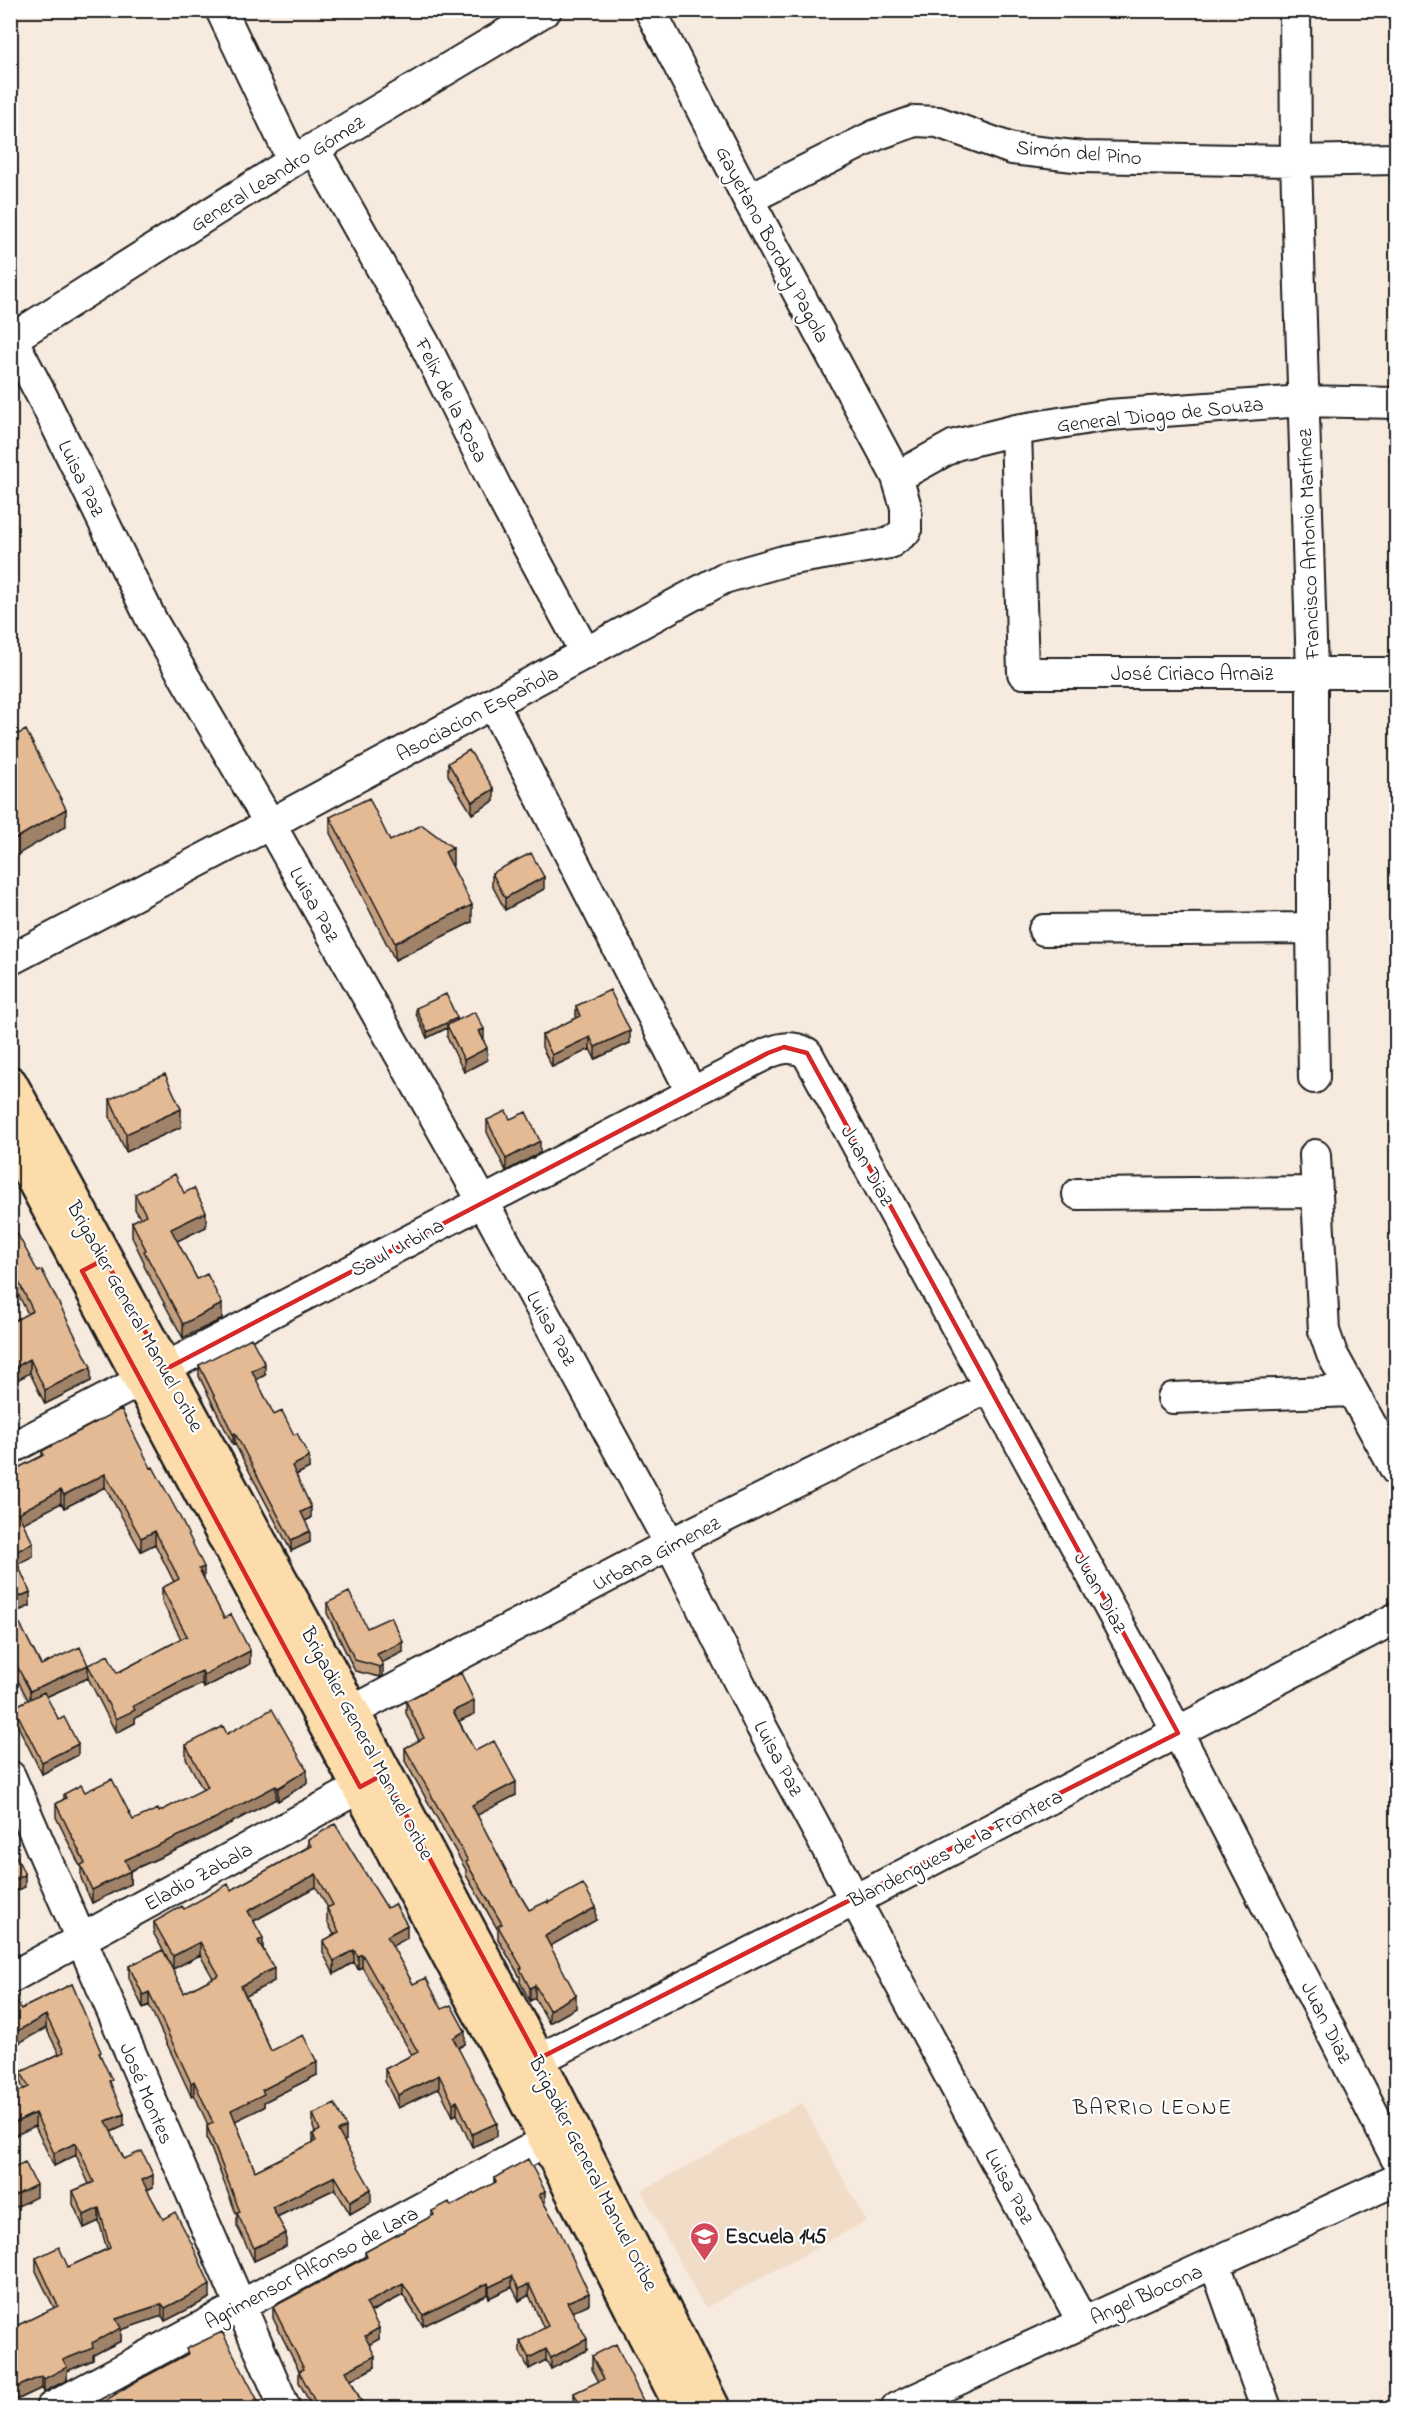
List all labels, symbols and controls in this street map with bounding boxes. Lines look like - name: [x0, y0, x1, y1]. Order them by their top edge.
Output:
- street label: General Leandro Gómez: [185, 109, 371, 241]
- street label: Simón del Pino: [1015, 134, 1143, 174]
- street label: Gayetano Borday Pagola: [705, 141, 836, 350]
- street label: Felix de la Rosa: [405, 333, 494, 468]
- street label: General Diogo de Souza: [1055, 390, 1265, 444]
- street label: Francisco Antonio Martínez: [1291, 428, 1329, 661]
- street label: Luisa Paz: [49, 436, 112, 522]
- street label: Asociacion Española: [391, 659, 565, 770]
- street label: José Ciriaco Arnaiz: [1111, 660, 1274, 690]
- street label: Luisa Paz: [280, 862, 346, 948]
- street label: Juan Diaz: [832, 1120, 901, 1212]
- street label: Brigadier General Manuel Oribe: [56, 1195, 211, 1439]
- street label: Saul Urbina: [346, 1212, 450, 1286]
- street label: Luisa Paz: [517, 1286, 583, 1372]
- street label: Urbana Gimenez: [588, 1509, 726, 1600]
- street label: Juan Diaz: [1065, 1547, 1134, 1639]
- street label: Brigadier General Manuel Oribe: [290, 1621, 441, 1867]
- street label: Luisa Paz: [745, 1716, 810, 1802]
- street label: Blandengues de la Frontera: [843, 1783, 1069, 1919]
- street label: Eladio Zabala: [139, 1836, 259, 1920]
- street label: Juan Diaz: [1292, 1977, 1359, 2069]
- street label: José Montes: [110, 2038, 180, 2149]
- street label: Brigadier General Manuel Oribe: [518, 2050, 665, 2298]
- district label: BARRIO LEONE: [1072, 2093, 1233, 2125]
- street label: Luisa Paz: [976, 2144, 1041, 2230]
- street label: Agrimensor Alfonso de Lara: [200, 2200, 425, 2340]
- school or university icon: Escuela 145: [688, 2220, 720, 2262]
- place label: Escuela 145: [725, 2223, 827, 2253]
- street label: Angel Blocona: [1086, 2258, 1209, 2336]

